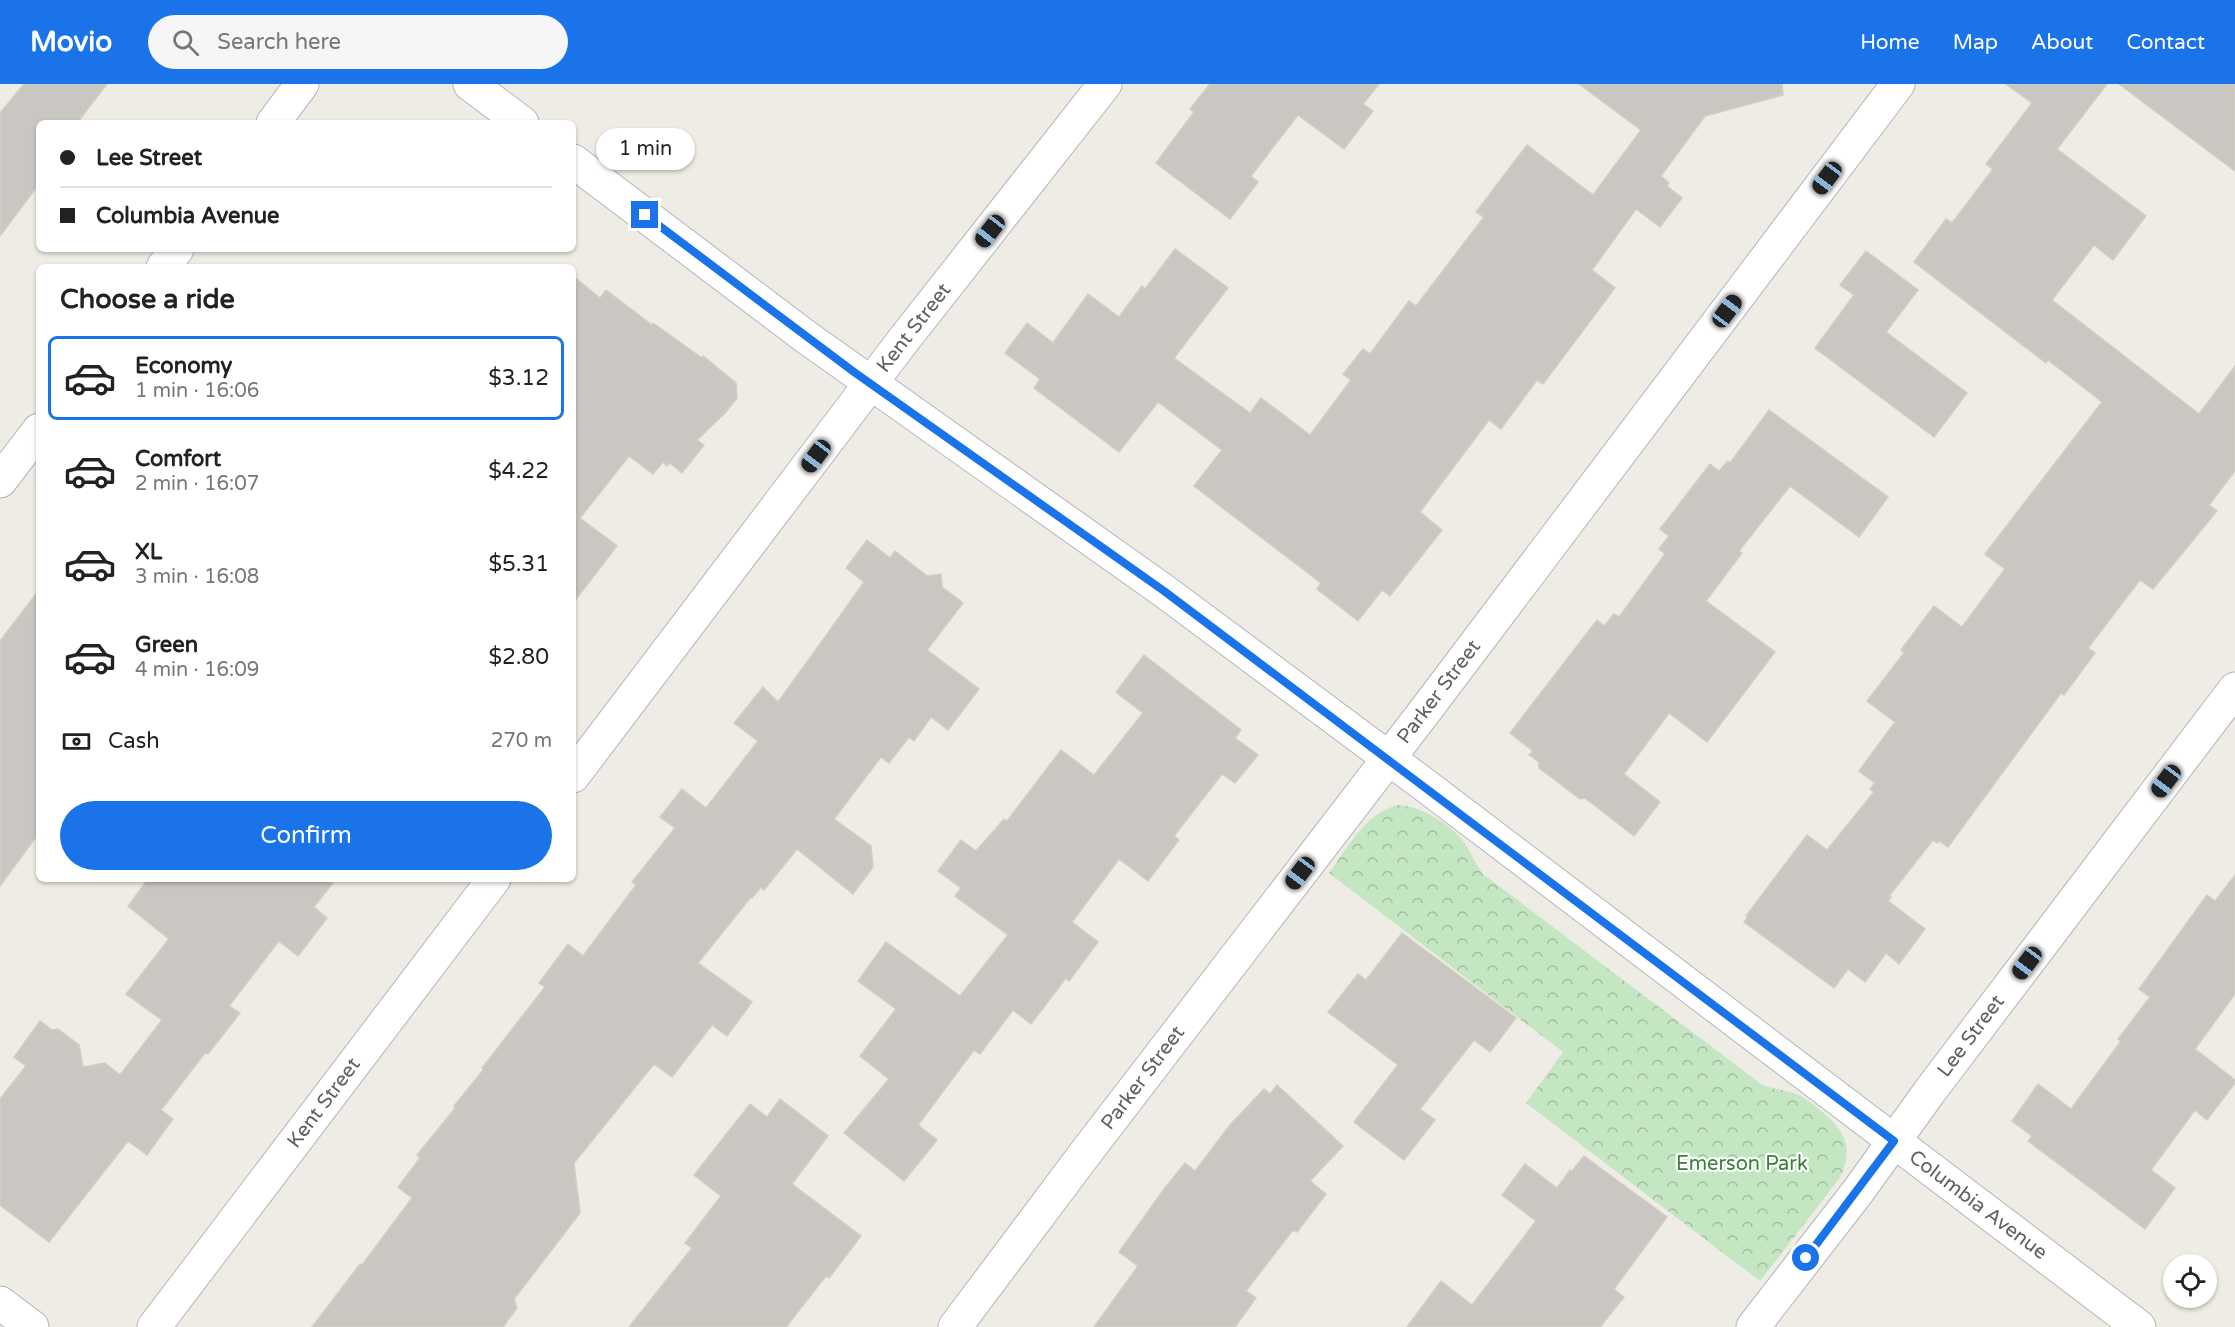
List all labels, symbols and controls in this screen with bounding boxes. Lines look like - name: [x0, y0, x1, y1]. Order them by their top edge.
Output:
- search box: [148, 15, 568, 69]
- text: Movio: [30, 25, 112, 59]
- icon: search: [169, 26, 202, 59]
- text: Search here: [217, 29, 341, 55]
- text: Home: [1860, 30, 1920, 55]
- text: Map: [1953, 30, 1998, 55]
- text: About: [2031, 30, 2093, 55]
- text: Contact: [2126, 30, 2205, 55]
- callout: 1 min: [596, 128, 694, 170]
- text: 1 min: [619, 137, 672, 161]
- text: Lee Street: [96, 145, 202, 171]
- car: [1809, 158, 1845, 198]
- route end: [631, 201, 658, 228]
- text: Columbia Avenue: [96, 203, 280, 229]
- car: [972, 211, 1008, 251]
- street label: Kent Street: [872, 278, 957, 377]
- text: Choose a ride: [60, 283, 235, 316]
- car: [1709, 291, 1745, 331]
- icon: car: [63, 351, 117, 405]
- text: Economy: [135, 353, 232, 379]
- text: $3.12: [488, 365, 549, 391]
- text: 1 min · 16:06: [135, 379, 259, 403]
- car: [798, 436, 834, 476]
- icon: car: [63, 444, 117, 498]
- text: Comfort: [135, 446, 221, 472]
- text: $4.22: [488, 458, 549, 484]
- text: 2 min · 16:07: [135, 472, 259, 496]
- icon: car: [63, 537, 117, 591]
- text: XL: [135, 539, 162, 565]
- text: $5.31: [488, 551, 549, 577]
- text: 3 min · 16:08: [135, 565, 259, 589]
- icon: car: [63, 630, 117, 684]
- text: Green: [135, 632, 198, 658]
- street label: Parker Street: [1392, 635, 1486, 749]
- text: $2.80: [488, 644, 549, 670]
- text: 4 min · 16:09: [135, 658, 259, 682]
- icon: cash: [60, 725, 93, 758]
- text: Cash: [108, 728, 160, 754]
- text: 270 m: [491, 729, 552, 753]
- car: [2148, 761, 2184, 801]
- button: Confirm: [60, 801, 552, 870]
- car: [1282, 853, 1318, 893]
- car: [2009, 943, 2045, 983]
- street label: Lee Street: [1932, 990, 2010, 1082]
- street label: Parker Street: [1096, 1021, 1190, 1135]
- street label: Kent Street: [282, 1053, 366, 1153]
- street label: Columbia Avenue: [1904, 1145, 2052, 1265]
- park label: Emerson Park: [1676, 1152, 1808, 1176]
- route start: [1792, 1244, 1819, 1271]
- map controls: [2163, 1254, 2217, 1308]
- button: locate: [2163, 1254, 2217, 1308]

